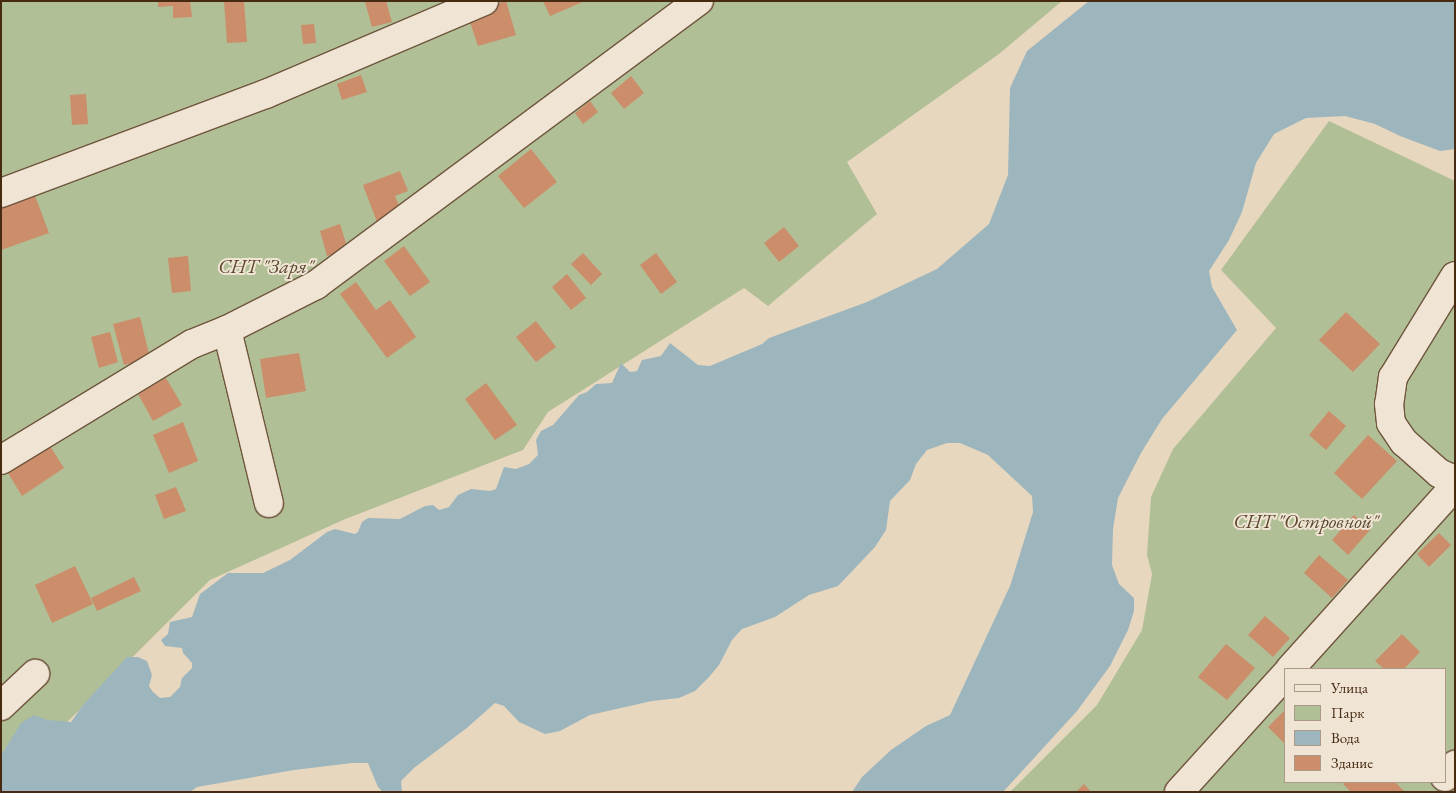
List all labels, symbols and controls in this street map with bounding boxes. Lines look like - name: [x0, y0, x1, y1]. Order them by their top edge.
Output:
- park label: СНТ "Заря": [218, 254, 314, 278]
- park label: СНТ "Островной": [1233, 509, 1379, 533]
- legend: [1284, 668, 1446, 783]
- text: Улица: [1331, 678, 1368, 697]
- text: Парк: [1331, 703, 1364, 722]
- text: Вода: [1331, 728, 1360, 747]
- text: Здание: [1331, 753, 1373, 772]

